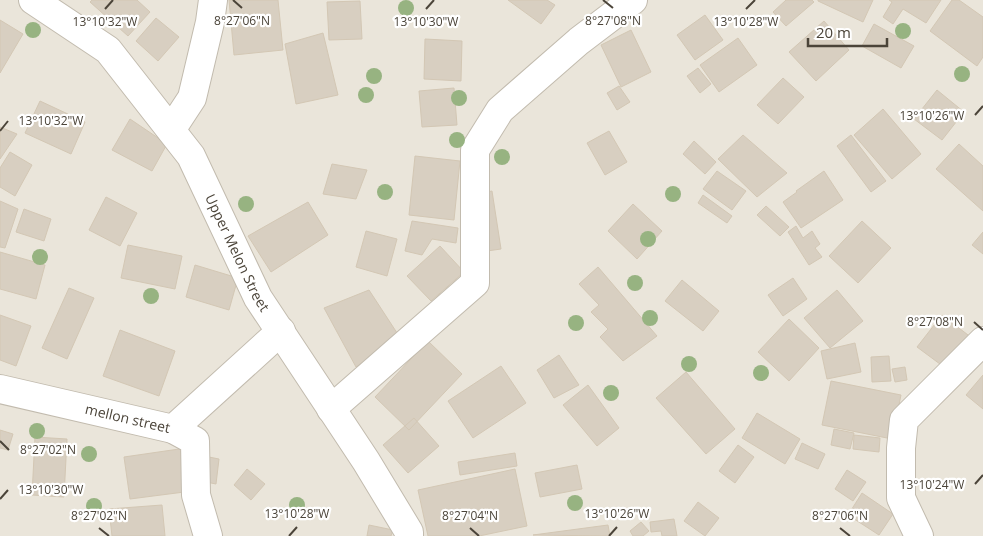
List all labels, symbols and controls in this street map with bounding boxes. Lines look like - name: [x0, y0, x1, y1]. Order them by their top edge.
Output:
- text: 8°27'06"N: [214, 12, 270, 29]
- text: 8°27'08"N: [585, 12, 641, 29]
- text: 13°10'32"W: [73, 13, 137, 30]
- text: 13°10'30"W: [394, 13, 458, 30]
- text: 13°10'28"W: [714, 13, 778, 30]
- scale bar: [808, 15, 887, 47]
- text: 20 m: [816, 22, 851, 42]
- text: 13°10'26"W: [900, 107, 964, 124]
- text: 13°10'32"W: [19, 112, 83, 129]
- street label: Upper Melon Street: [201, 191, 274, 315]
- text: 8°27'08"N: [907, 313, 963, 330]
- street label: mellon street: [83, 399, 172, 437]
- text: 8°27'02"N: [20, 441, 76, 458]
- text: 13°10'24"W: [900, 476, 964, 493]
- text: 13°10'30"W: [19, 481, 83, 498]
- text: 13°10'28"W: [265, 505, 329, 522]
- text: 13°10'26"W: [585, 505, 649, 522]
- text: 8°27'02"N: [71, 507, 127, 524]
- text: 8°27'04"N: [442, 507, 498, 524]
- text: 8°27'06"N: [812, 507, 868, 524]

